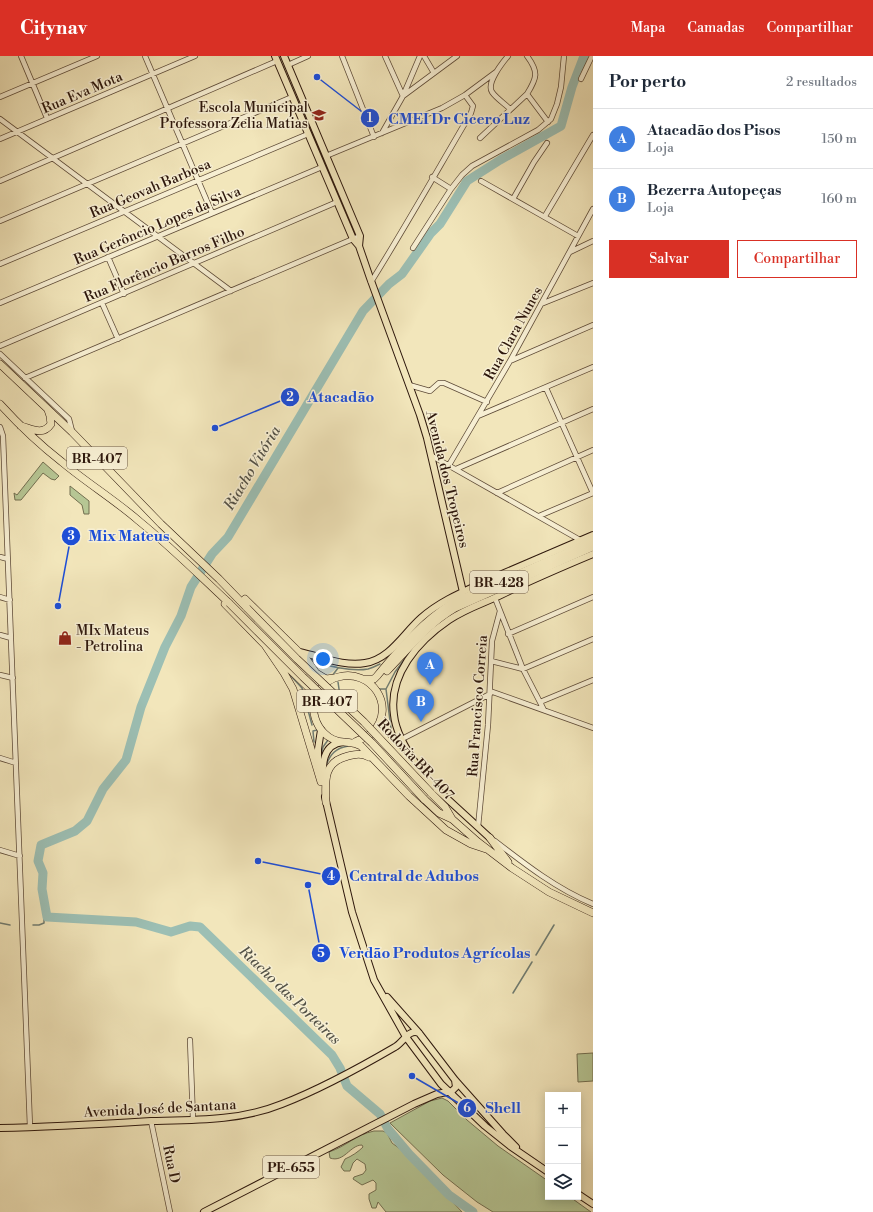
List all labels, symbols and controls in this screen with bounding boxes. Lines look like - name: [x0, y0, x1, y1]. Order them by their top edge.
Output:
- text: Citynav: [20, 16, 87, 40]
- text: Mapa: [631, 19, 665, 37]
- text: Camadas: [687, 19, 744, 37]
- text: Compartilhar: [766, 19, 853, 37]
- street label: Rua Eva Mota: [39, 67, 126, 118]
- text: Por perto: [609, 71, 686, 93]
- text: 2 resultados: [786, 74, 857, 90]
- place label: Escola Municipal Professora Zelia Matias: [160, 99, 308, 133]
- callout: CMEI Dr Cicero Luz: [360, 105, 538, 132]
- school or university icon: Escola Municipal Professora Zelia Matias: [311, 107, 327, 123]
- text: CMEI Dr Cicero Luz: [388, 110, 530, 129]
- text: 1: [367, 111, 373, 126]
- text: Atacadão dos Pisos: [647, 121, 780, 140]
- text: A: [617, 131, 627, 147]
- text: 150 m: [822, 131, 857, 147]
- text: Loja: [647, 140, 674, 156]
- street label: Rua Geovah Barbosa: [87, 155, 214, 223]
- text: Bezerra Autopeças: [647, 181, 781, 200]
- street label: Rua Gerôncio Lopes da Silva: [71, 182, 244, 269]
- text: B: [617, 191, 627, 207]
- text: 160 m: [821, 191, 857, 207]
- text: Loja: [647, 200, 674, 216]
- street label: Rua Florêncio Barros Filho: [81, 223, 247, 307]
- button: Salvar: [609, 240, 729, 278]
- button: Compartilhar: [737, 240, 857, 278]
- street label: Rua Clara Nunes: [481, 284, 547, 383]
- callout: Atacadão: [280, 383, 383, 410]
- text: Atacadão: [307, 388, 375, 407]
- text: 2: [286, 390, 294, 405]
- street label: Avenida dos Tropeiros: [421, 408, 473, 550]
- water label: Riacho Vitória: [219, 422, 285, 515]
- road number: BR-407: [67, 447, 127, 469]
- callout: Mix Mateus: [61, 523, 177, 550]
- text: Mix Mateus: [89, 527, 169, 546]
- text: 3: [67, 529, 75, 544]
- road number: BR-428: [470, 571, 528, 593]
- place label: MIx Mateus - Petrolina: [76, 622, 149, 656]
- shop icon: MIx Mateus - Petrolina: [57, 630, 73, 646]
- street label: Rua Francisco Correia: [464, 634, 492, 778]
- your location: [313, 649, 333, 669]
- pin: A: [417, 652, 443, 685]
- pin: B: [408, 689, 434, 722]
- road number: BR-407: [297, 690, 357, 712]
- street label: Rodovia BR-407: [373, 715, 457, 804]
- callout: Central de Adubos: [321, 862, 487, 889]
- text: Central de Adubos: [349, 867, 479, 886]
- text: 4: [327, 869, 335, 884]
- callout: Verdão Produtos Agrícolas: [311, 939, 538, 966]
- water label: Riacho das Porteiras: [234, 941, 345, 1049]
- text: Verdão Produtos Agrícolas: [338, 944, 531, 963]
- text: 5: [317, 946, 325, 961]
- map controls: [545, 1092, 581, 1200]
- button: +: [545, 1092, 581, 1128]
- callout: Shell: [457, 1094, 528, 1121]
- street label: Avenida José de Santana: [82, 1096, 238, 1122]
- text: Shell: [485, 1099, 521, 1118]
- text: 6: [463, 1101, 471, 1116]
- button: −: [545, 1128, 581, 1164]
- street label: Rua D: [158, 1144, 184, 1185]
- road number: PE-655: [263, 1156, 319, 1178]
- button: layers: [545, 1164, 581, 1200]

